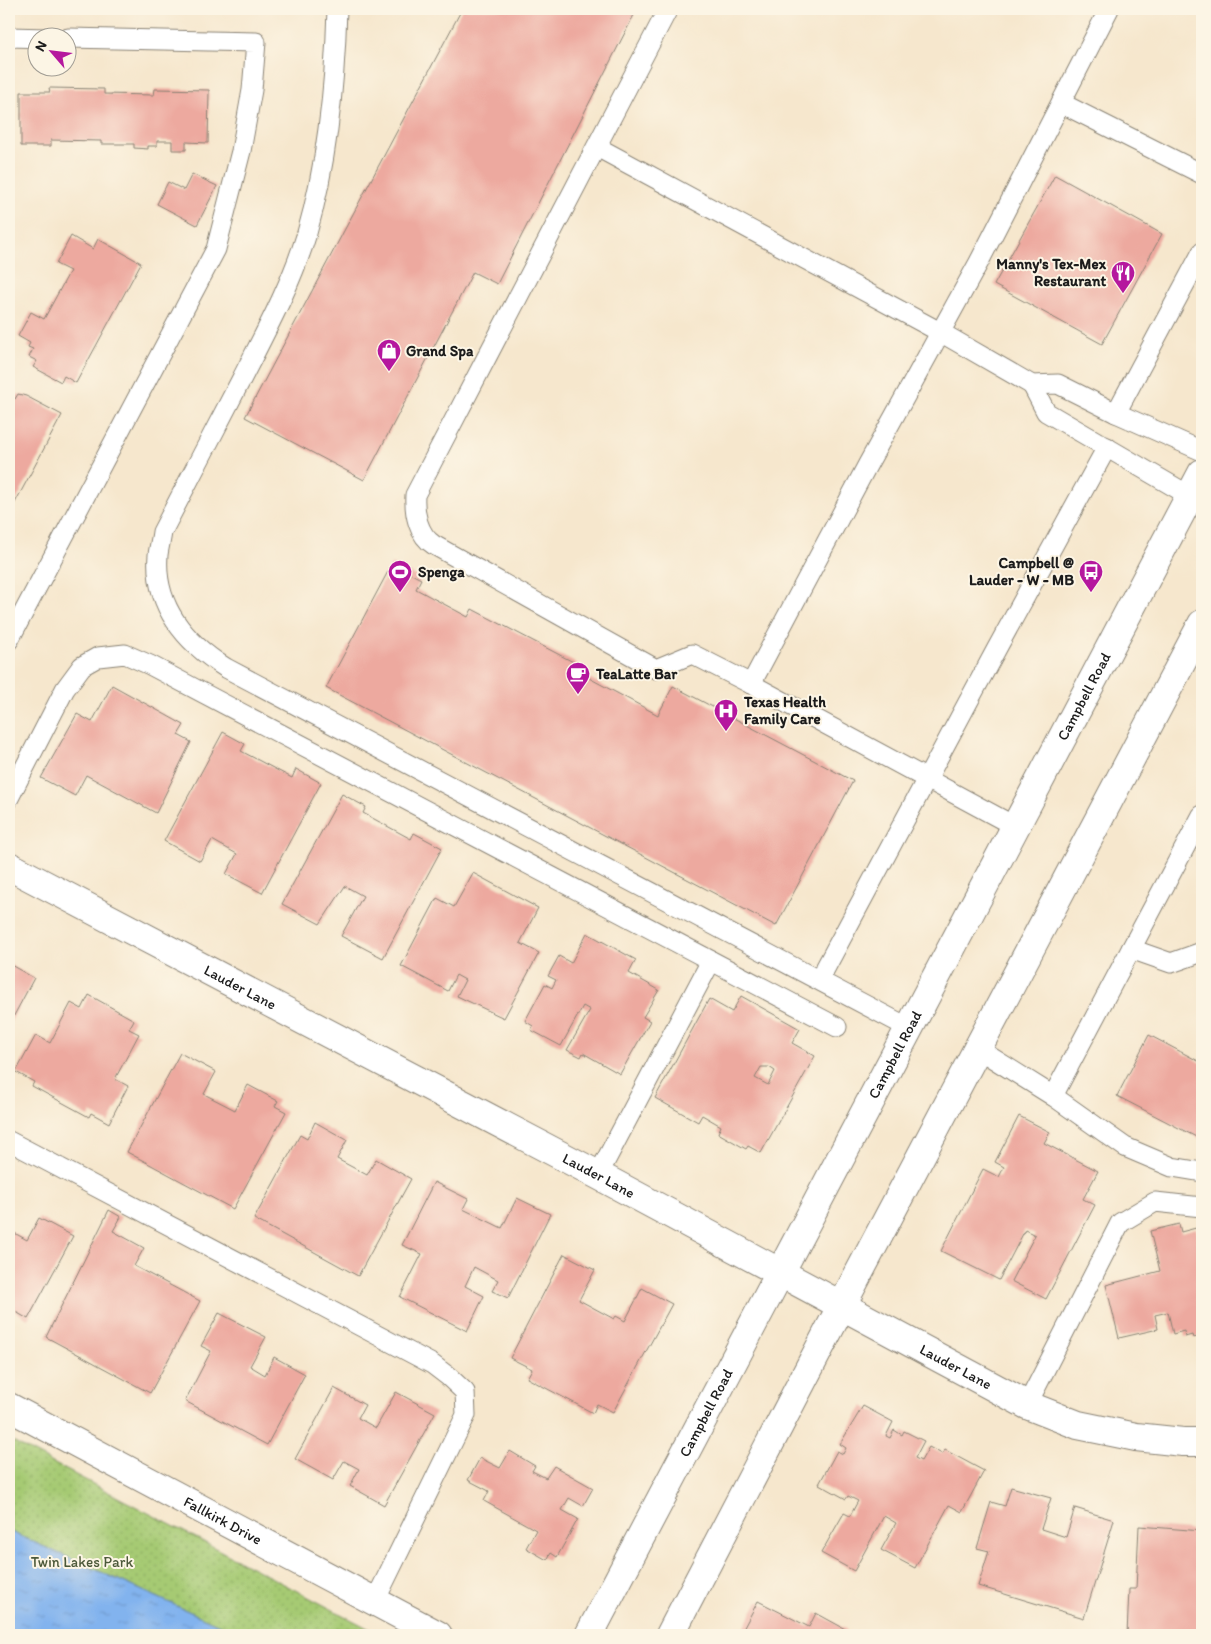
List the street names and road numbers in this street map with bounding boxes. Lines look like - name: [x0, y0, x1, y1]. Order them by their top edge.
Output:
- street label: Campbell Road: [1053, 649, 1115, 744]
- street label: Lauder Lane: [201, 961, 279, 1014]
- street label: Campbell Road: [864, 1008, 926, 1102]
- street label: Lauder Lane: [560, 1149, 638, 1202]
- street label: Lauder Lane: [917, 1340, 995, 1393]
- street label: Campbell Road: [676, 1366, 737, 1460]
- street label: Fallkirk Drive: [181, 1492, 265, 1549]

